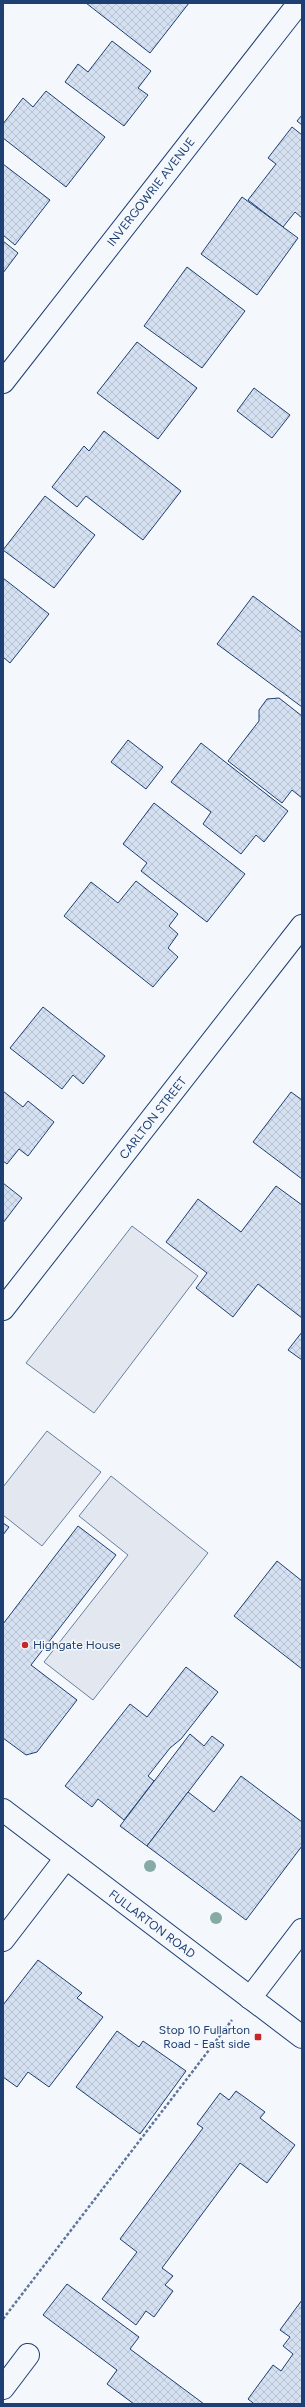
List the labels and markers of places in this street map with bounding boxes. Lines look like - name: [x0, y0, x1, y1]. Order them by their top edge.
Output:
- place label: Highgate House: [33, 1638, 121, 1652]
- marker: Highgate House: [20, 1640, 30, 1650]
- place label: Stop 10 Fullarton Road - East side: [159, 2023, 250, 2051]
- marker: Stop 10 Fullarton Road - East side: [253, 2032, 263, 2042]

